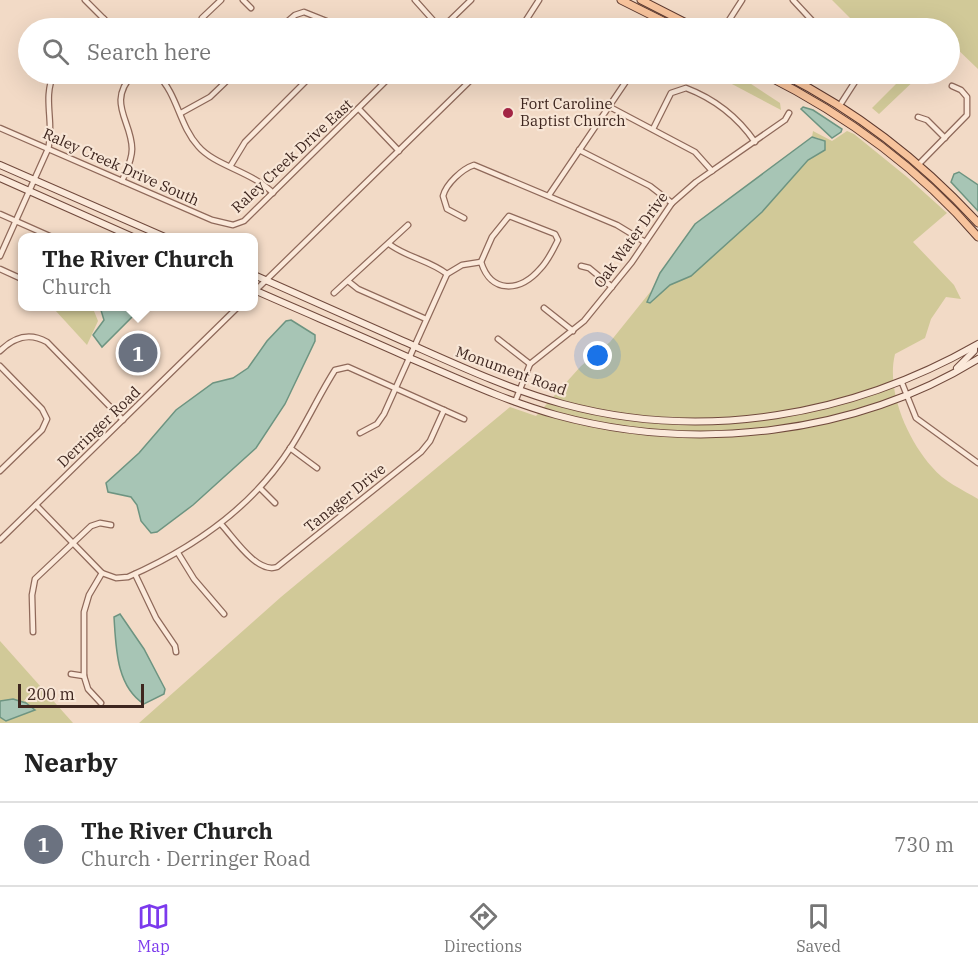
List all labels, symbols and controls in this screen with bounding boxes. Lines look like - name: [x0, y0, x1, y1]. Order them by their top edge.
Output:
- search box: [18, 18, 960, 84]
- icon: search: [39, 35, 72, 68]
- text: Search here: [87, 37, 211, 66]
- place label: Fort Caroline Baptist Church: [520, 94, 626, 130]
- street label: Raley Creek Drive East: [227, 95, 356, 217]
- marker: Fort Caroline Baptist Church: [501, 106, 515, 120]
- street label: Raley Creek Drive South: [40, 123, 202, 210]
- street label: Oak Water Drive: [589, 188, 672, 291]
- popup: [18, 233, 258, 311]
- text: The River Church: [42, 244, 234, 273]
- text: Church: [42, 273, 112, 300]
- pin: 1: [118, 330, 158, 376]
- your location: [583, 341, 612, 370]
- street label: Monument Road: [453, 342, 569, 399]
- street label: Derringer Road: [53, 382, 144, 471]
- street label: Tanager Drive: [300, 459, 389, 536]
- scale bar: [18, 681, 144, 708]
- text: 200 m: [27, 684, 75, 704]
- text: Nearby: [24, 745, 118, 779]
- text: The River Church: [81, 816, 273, 845]
- text: 1: [38, 831, 50, 858]
- text: 730 m: [894, 831, 954, 858]
- text: Church · Derringer Road: [81, 845, 311, 872]
- tab: Map: [137, 900, 170, 956]
- tab: Directions: [444, 900, 522, 956]
- tab: Saved: [796, 900, 841, 956]

